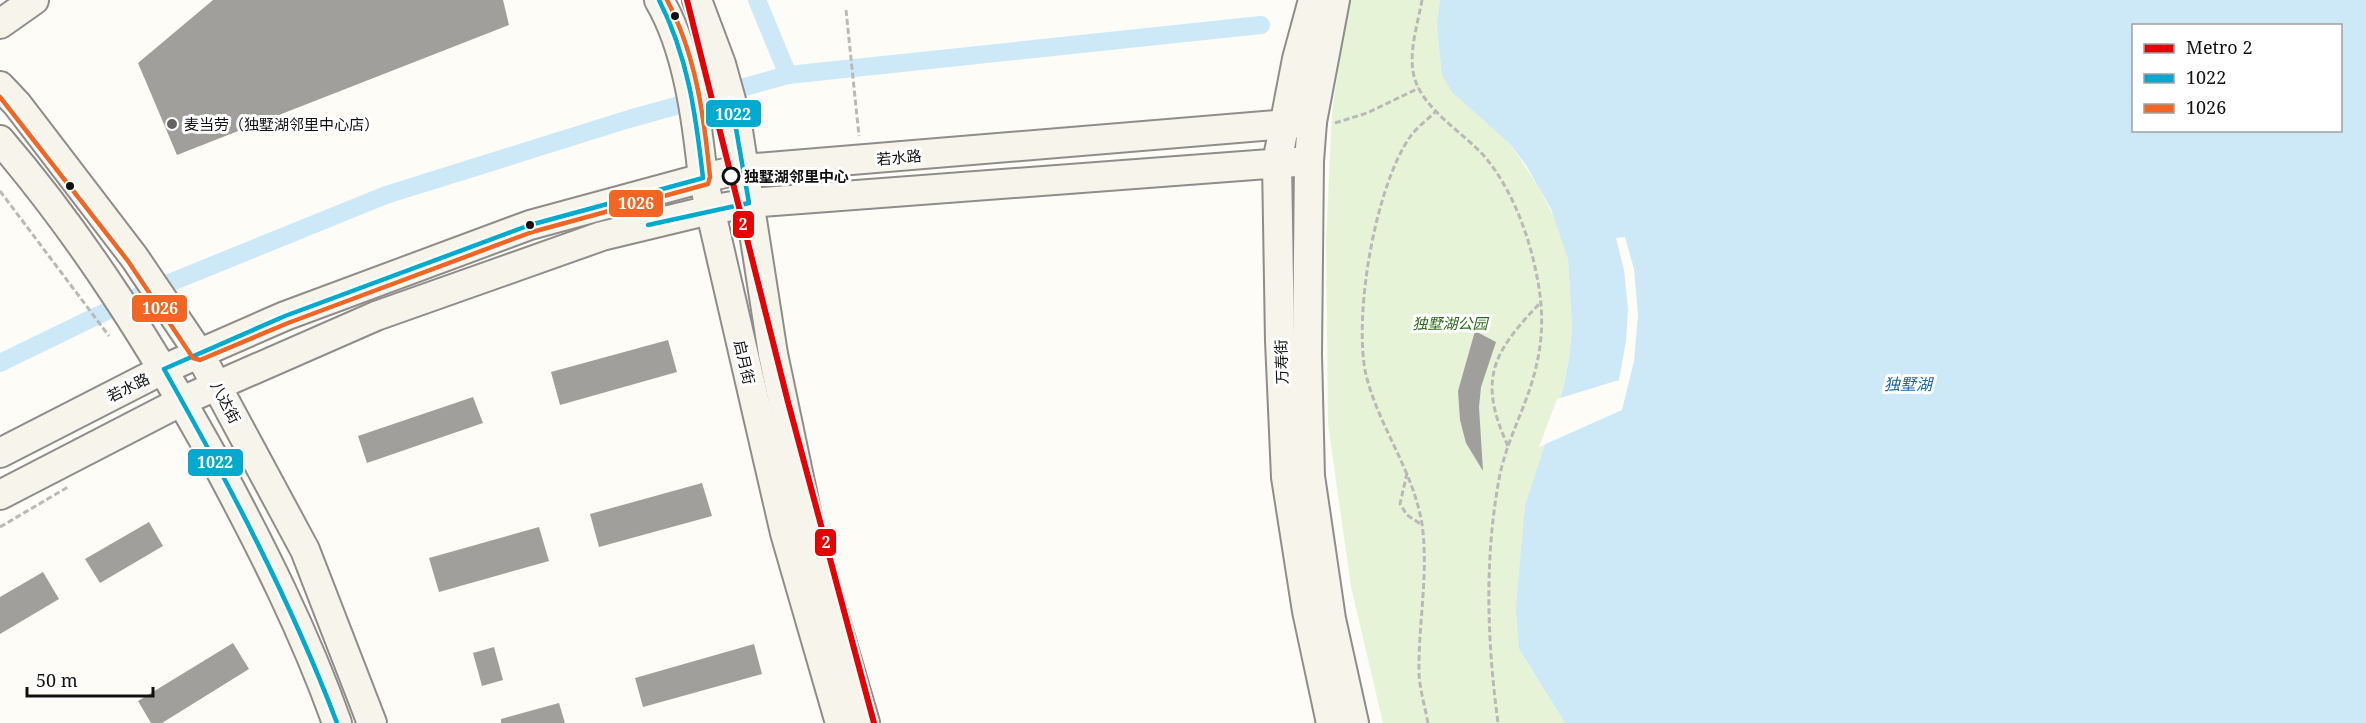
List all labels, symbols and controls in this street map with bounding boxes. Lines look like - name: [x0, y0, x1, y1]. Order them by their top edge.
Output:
- unlabelled marker: [669, 10, 681, 22]
- legend: [2132, 24, 2342, 132]
- text: Metro 2: [2186, 35, 2252, 59]
- text: 1022: [2186, 65, 2226, 89]
- text: 1026: [2186, 95, 2226, 119]
- line badge: 1022: [705, 99, 762, 128]
- text: 1022: [715, 103, 751, 125]
- place label: 麦当劳（独墅湖邻里中心店）: [184, 114, 379, 134]
- marker: 麦当劳（独墅湖邻里中心店）: [165, 117, 179, 131]
- street label: 若水路: [876, 145, 922, 169]
- place label: 独墅湖邻里中心: [744, 166, 849, 186]
- marker: 独墅湖邻里中心: [722, 167, 740, 185]
- unlabelled marker: [64, 180, 76, 192]
- line badge: 1026: [608, 189, 664, 218]
- text: 1026: [618, 192, 654, 214]
- line badge: 2: [732, 210, 755, 239]
- text: 2: [738, 213, 748, 235]
- unlabelled marker: [524, 219, 536, 231]
- line badge: 1026: [131, 294, 188, 323]
- text: 1026: [142, 297, 178, 319]
- park label: 独墅湖公园: [1412, 313, 1489, 333]
- street label: 启月街: [730, 338, 760, 386]
- street label: 万寿街: [1270, 339, 1292, 385]
- street label: 若水路: [103, 368, 153, 406]
- water label: 独墅湖: [1884, 373, 1935, 395]
- street label: 八达街: [207, 377, 245, 427]
- line badge: 1022: [187, 448, 244, 477]
- text: 1022: [197, 451, 233, 473]
- line badge: 2: [814, 528, 837, 557]
- text: 2: [821, 531, 831, 553]
- scale bar: [27, 660, 153, 698]
- text: 50 m: [36, 668, 78, 692]

